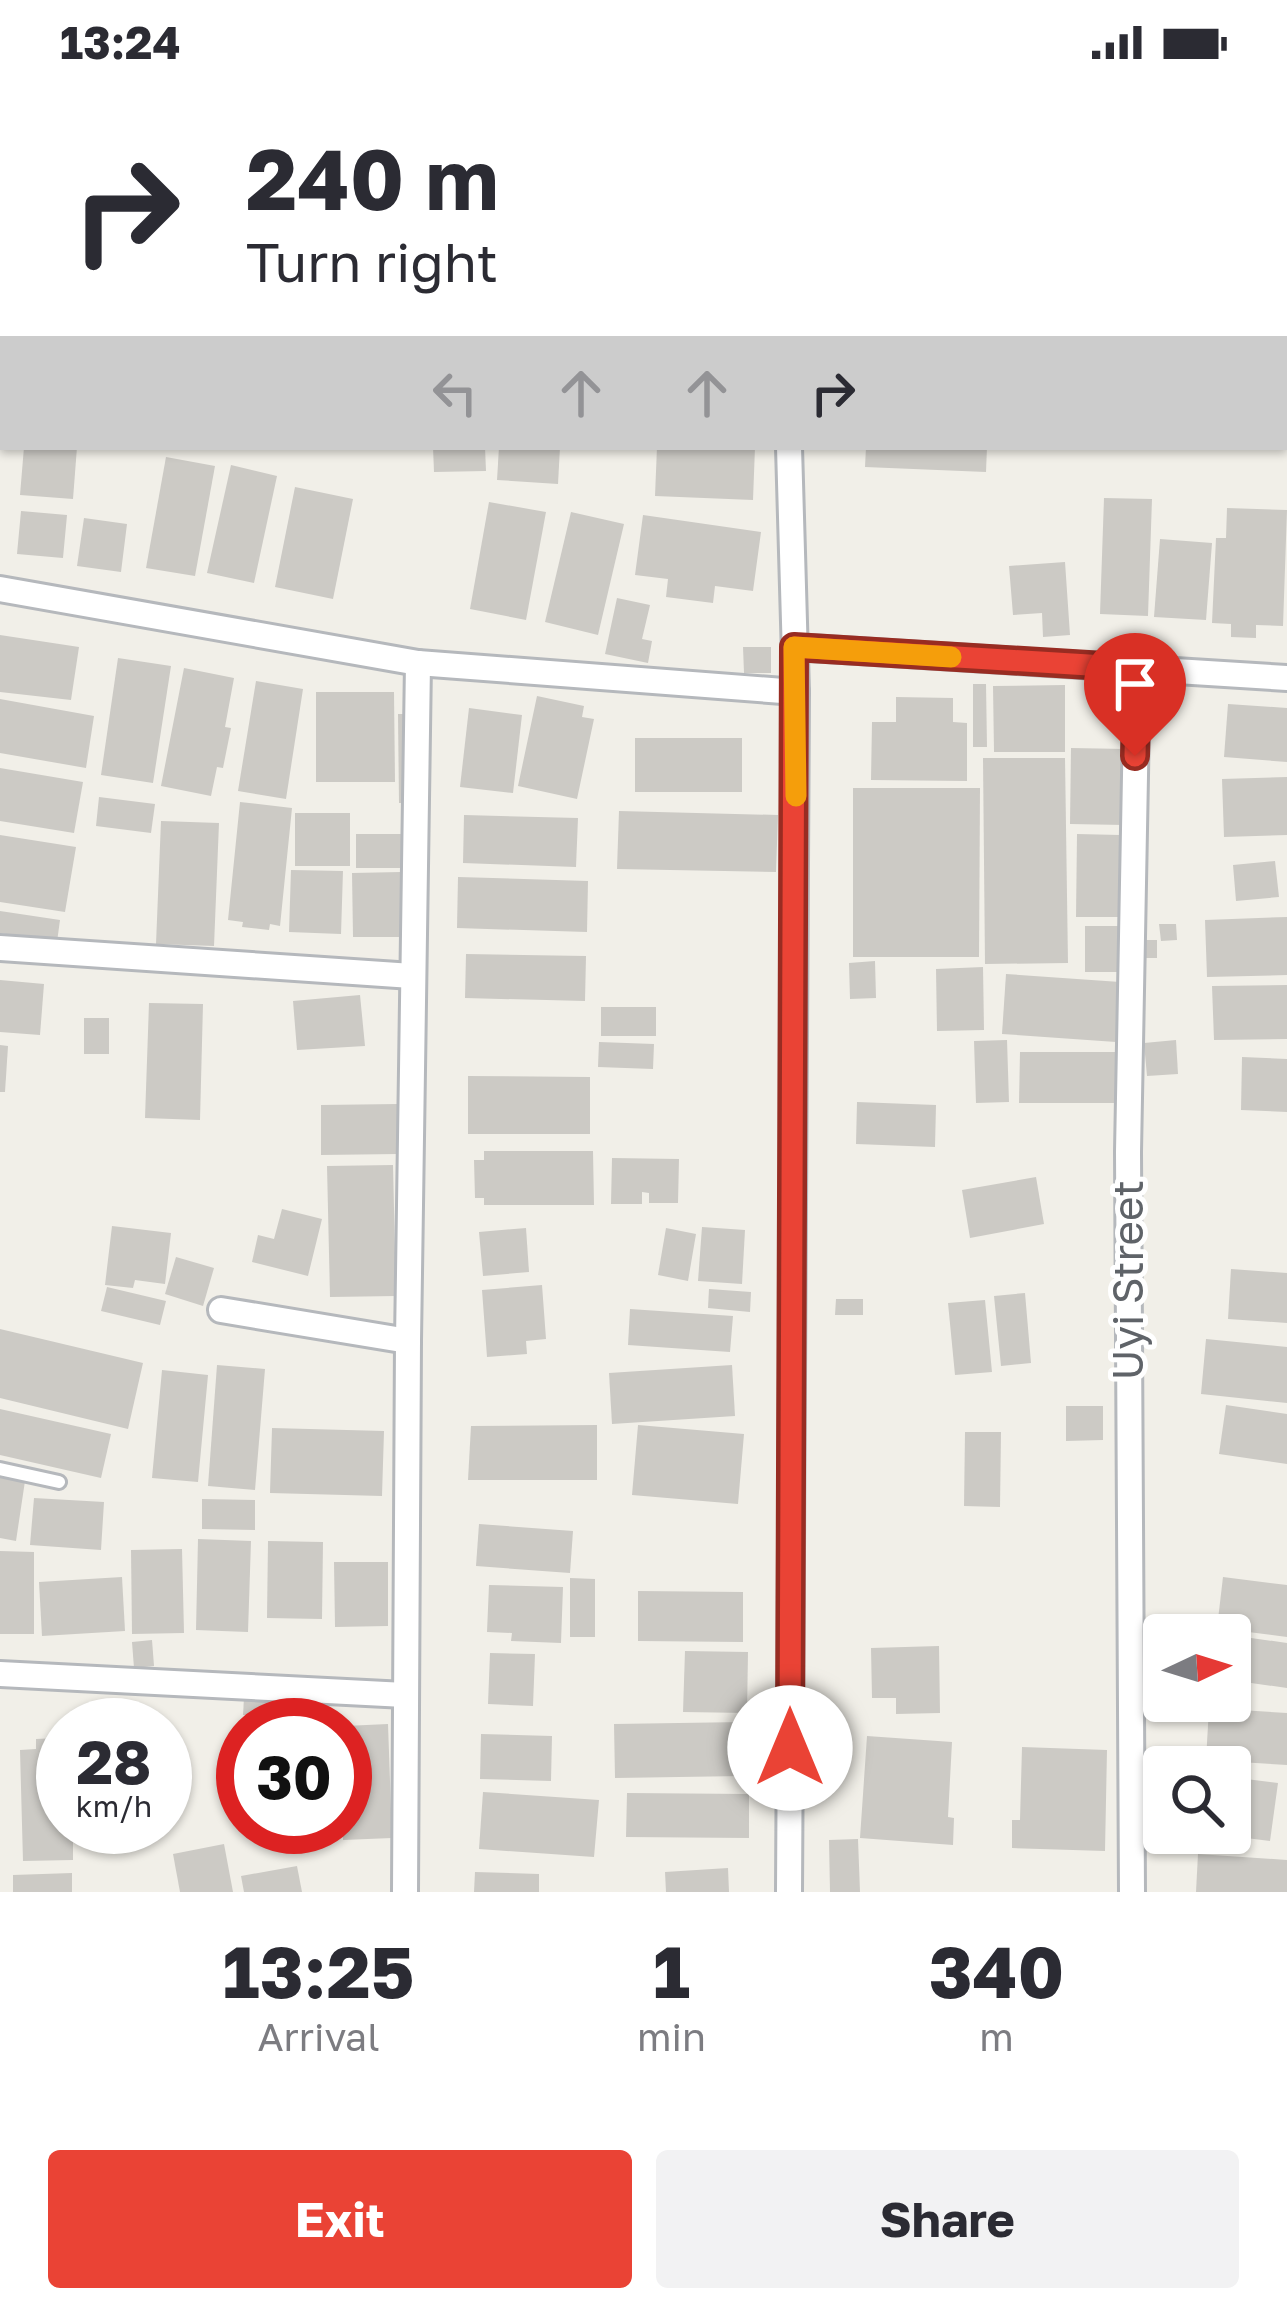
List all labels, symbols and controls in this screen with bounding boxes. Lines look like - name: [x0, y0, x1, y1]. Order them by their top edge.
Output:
- text: 13:24: [60, 15, 181, 69]
- text: 240 m: [246, 128, 499, 228]
- icon: right: [48, 132, 204, 288]
- text: Turn right: [246, 229, 498, 294]
- icon: left: [422, 360, 488, 426]
- icon: ahead: [548, 360, 614, 426]
- icon: ahead: [674, 360, 740, 426]
- icon: right: [800, 360, 866, 426]
- pin: [1084, 633, 1186, 756]
- icon: arrive: [1102, 651, 1168, 717]
- street label: Uyi Street: [1102, 1180, 1152, 1380]
- north arrow: [1143, 1614, 1251, 1722]
- map controls: [1143, 1614, 1251, 1854]
- position arrow: [727, 1685, 853, 1811]
- speed limit sign: 30: [216, 1698, 372, 1854]
- text: 28: [76, 1725, 151, 1797]
- button: search: [1143, 1746, 1251, 1854]
- text: km/h: [76, 1788, 152, 1824]
- text: 13:25: [223, 1927, 414, 2014]
- text: 1: [653, 1927, 690, 2014]
- text: 340: [929, 1927, 1064, 2014]
- text: Arrival: [257, 2013, 380, 2060]
- text: min: [637, 2013, 706, 2060]
- text: m: [979, 2013, 1014, 2060]
- button: Exit: [48, 2150, 632, 2288]
- button: Share: [656, 2150, 1239, 2288]

